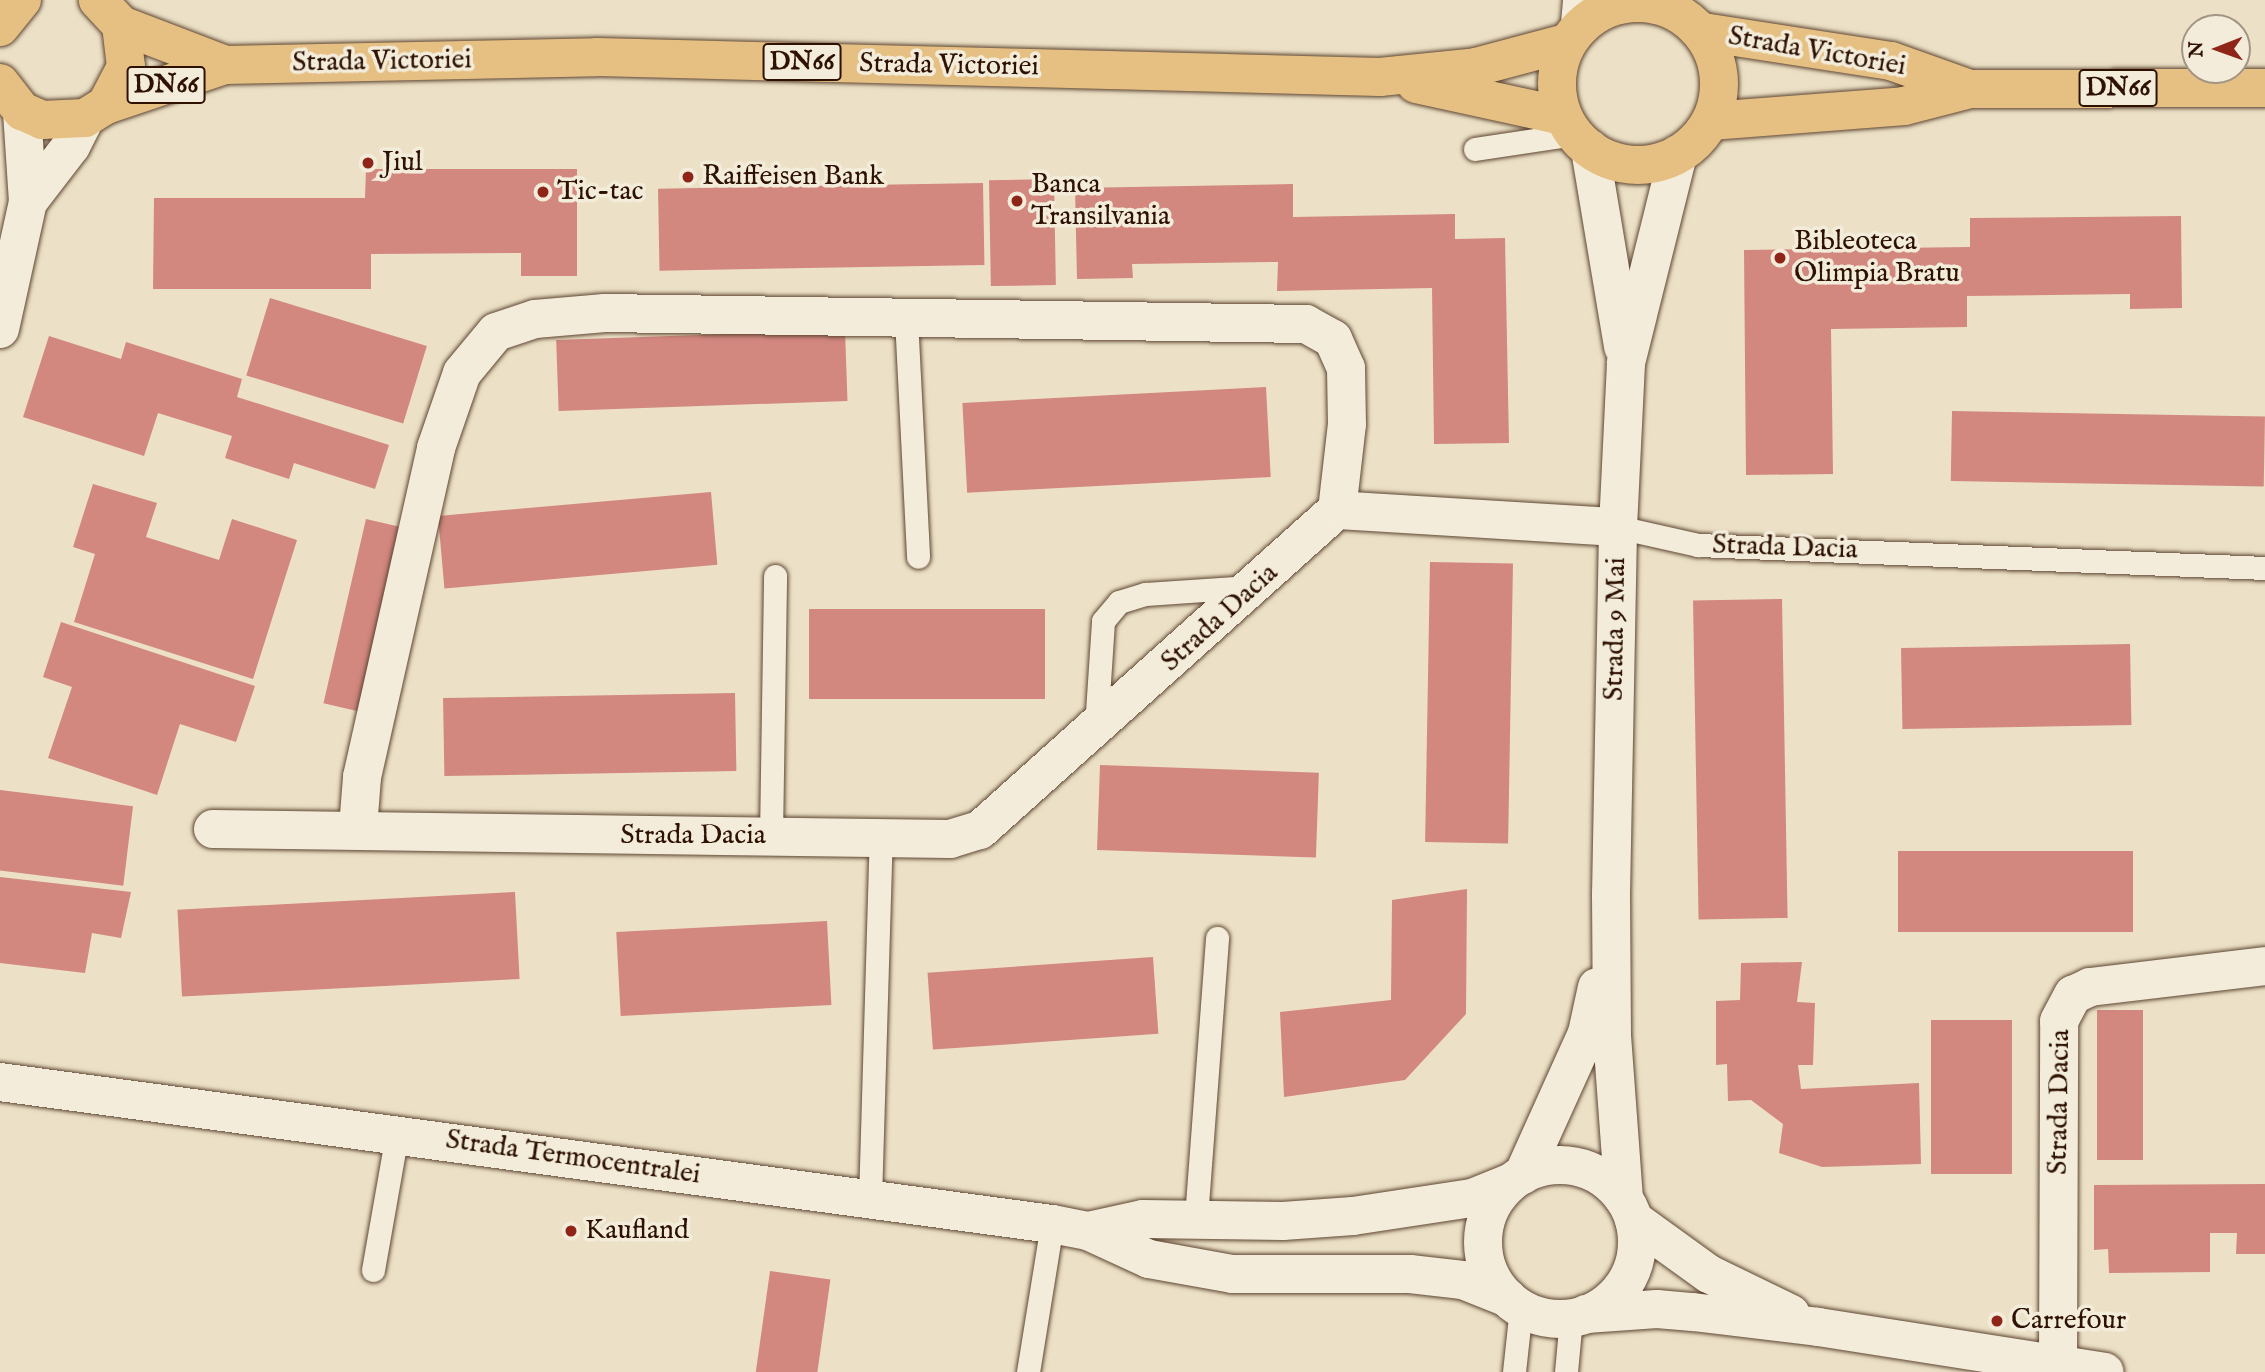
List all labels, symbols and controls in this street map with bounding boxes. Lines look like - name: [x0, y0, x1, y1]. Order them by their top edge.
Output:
- north arrow: [2181, 14, 2251, 84]
- street label: Strada Victoriei: [1726, 20, 1908, 84]
- road number: DN66: [762, 40, 842, 85]
- text: N: [2185, 41, 2209, 58]
- street label: Strada Victoriei: [292, 44, 472, 80]
- street label: Strada Victoriei: [859, 48, 1039, 84]
- road number: DN66: [126, 62, 206, 108]
- road number: DN66: [2078, 66, 2158, 110]
- place label: Jiul: [382, 146, 423, 180]
- marker: Jiul: [360, 155, 376, 171]
- place label: Raiffeisen Bank: [702, 160, 884, 194]
- place label: Banca Transilvania: [1031, 168, 1170, 234]
- marker: Raiffeisen Bank: [680, 169, 696, 185]
- place label: Tic-tac: [557, 175, 644, 209]
- marker: Tic-tac: [535, 184, 551, 200]
- marker: Banca Transilvania: [1009, 193, 1025, 209]
- place label: Bibleoteca Olimpia Bratu: [1794, 225, 1960, 291]
- marker: Bibleoteca Olimpia Bratu: [1772, 250, 1788, 266]
- street label: Strada Dacia: [1712, 529, 1858, 567]
- street label: Strada Dacia: [1155, 557, 1285, 679]
- street label: Strada 9 Mai: [1598, 557, 1634, 701]
- street label: Strada Dacia: [620, 819, 766, 853]
- street label: Strada Dacia: [2042, 1029, 2078, 1175]
- street label: Strada Termocentralei: [444, 1123, 702, 1193]
- place label: Kaufland: [585, 1214, 689, 1248]
- marker: Kaufland: [563, 1223, 579, 1239]
- place label: Carrefour: [2011, 1304, 2126, 1338]
- marker: Carrefour: [1989, 1313, 2005, 1329]

